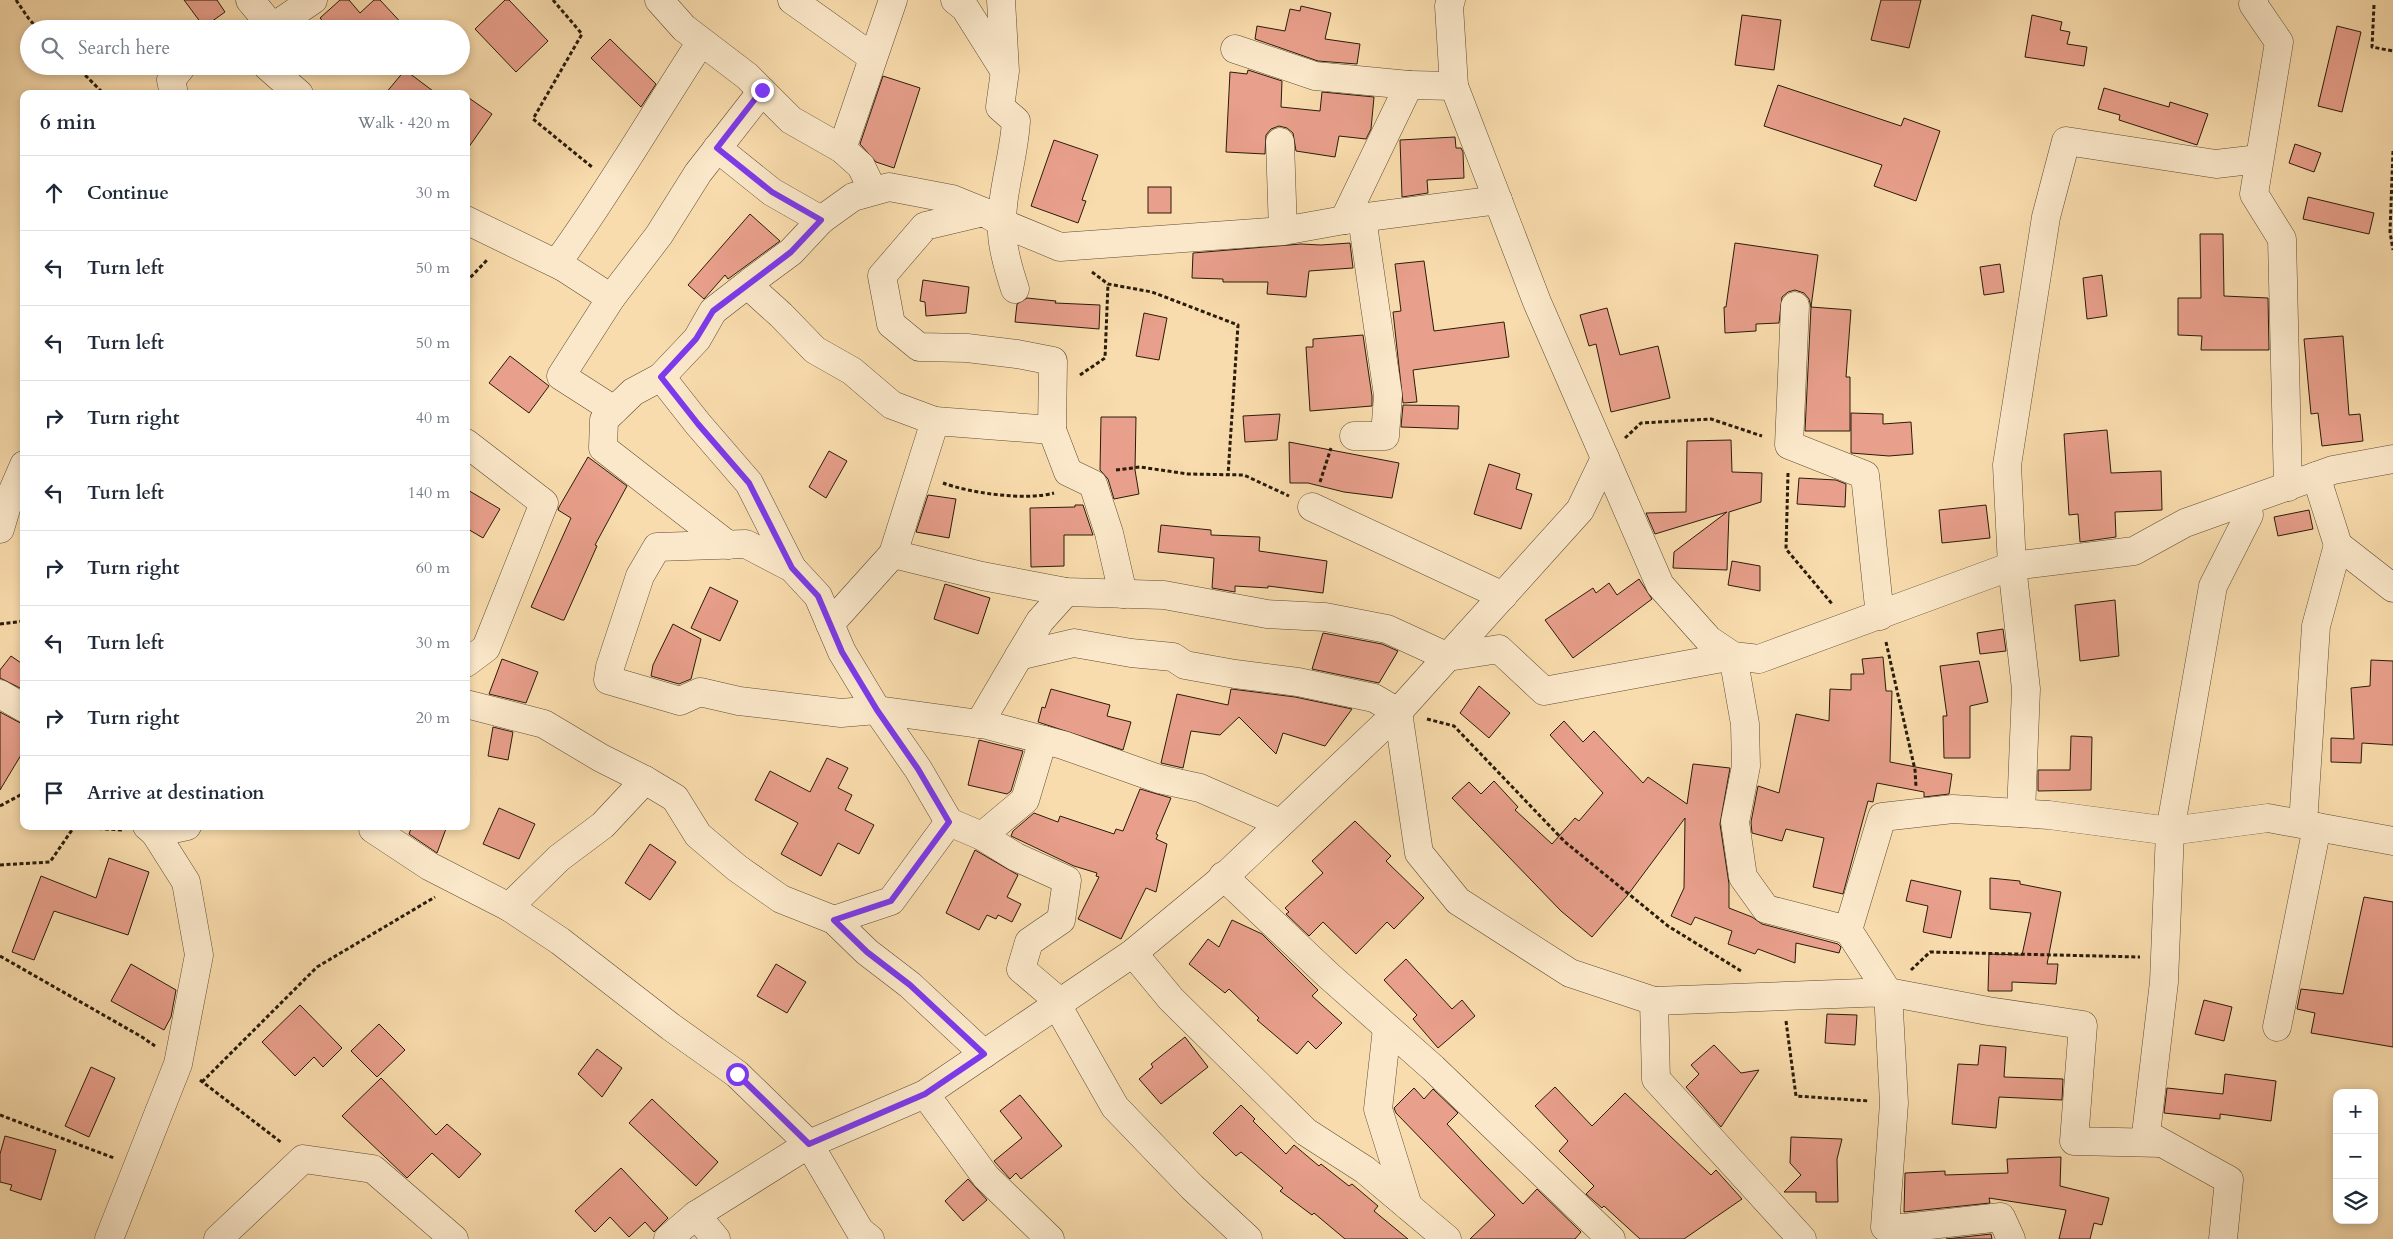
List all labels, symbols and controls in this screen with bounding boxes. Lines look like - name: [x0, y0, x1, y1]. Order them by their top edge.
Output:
- search box: [20, 20, 470, 75]
- icon: search: [38, 34, 66, 62]
- text: Search here: [78, 35, 170, 61]
- route end: [751, 79, 774, 102]
- text: 6 min: [40, 108, 96, 137]
- text: Walk · 420 m: [358, 112, 450, 134]
- icon: ahead: [40, 179, 68, 207]
- text: Continue: [87, 180, 169, 206]
- text: 30 m: [416, 182, 450, 204]
- icon: left: [40, 254, 68, 282]
- text: Turn left: [87, 255, 164, 281]
- text: 50 m: [416, 257, 450, 279]
- icon: left: [40, 329, 68, 357]
- text: Turn left: [87, 330, 164, 356]
- text: 50 m: [416, 332, 450, 354]
- icon: right: [40, 404, 68, 432]
- text: Turn right: [87, 405, 179, 431]
- text: 40 m: [416, 407, 450, 429]
- icon: left: [40, 479, 68, 507]
- text: Turn left: [87, 480, 164, 506]
- text: 140 m: [408, 482, 450, 504]
- icon: right: [40, 554, 68, 582]
- text: Turn right: [87, 555, 179, 581]
- text: 60 m: [416, 557, 450, 579]
- icon: left: [40, 629, 68, 657]
- text: Turn left: [87, 630, 164, 656]
- text: 30 m: [416, 632, 450, 654]
- icon: right: [40, 704, 68, 732]
- text: Turn right: [87, 705, 179, 731]
- text: 20 m: [416, 707, 450, 729]
- icon: arrive: [40, 779, 68, 807]
- text: Arrive at destination: [87, 780, 264, 806]
- route start: [726, 1063, 749, 1086]
- map controls: [2333, 1089, 2378, 1224]
- button: +: [2333, 1089, 2378, 1134]
- button: −: [2333, 1134, 2378, 1179]
- button: layers: [2333, 1179, 2378, 1224]

